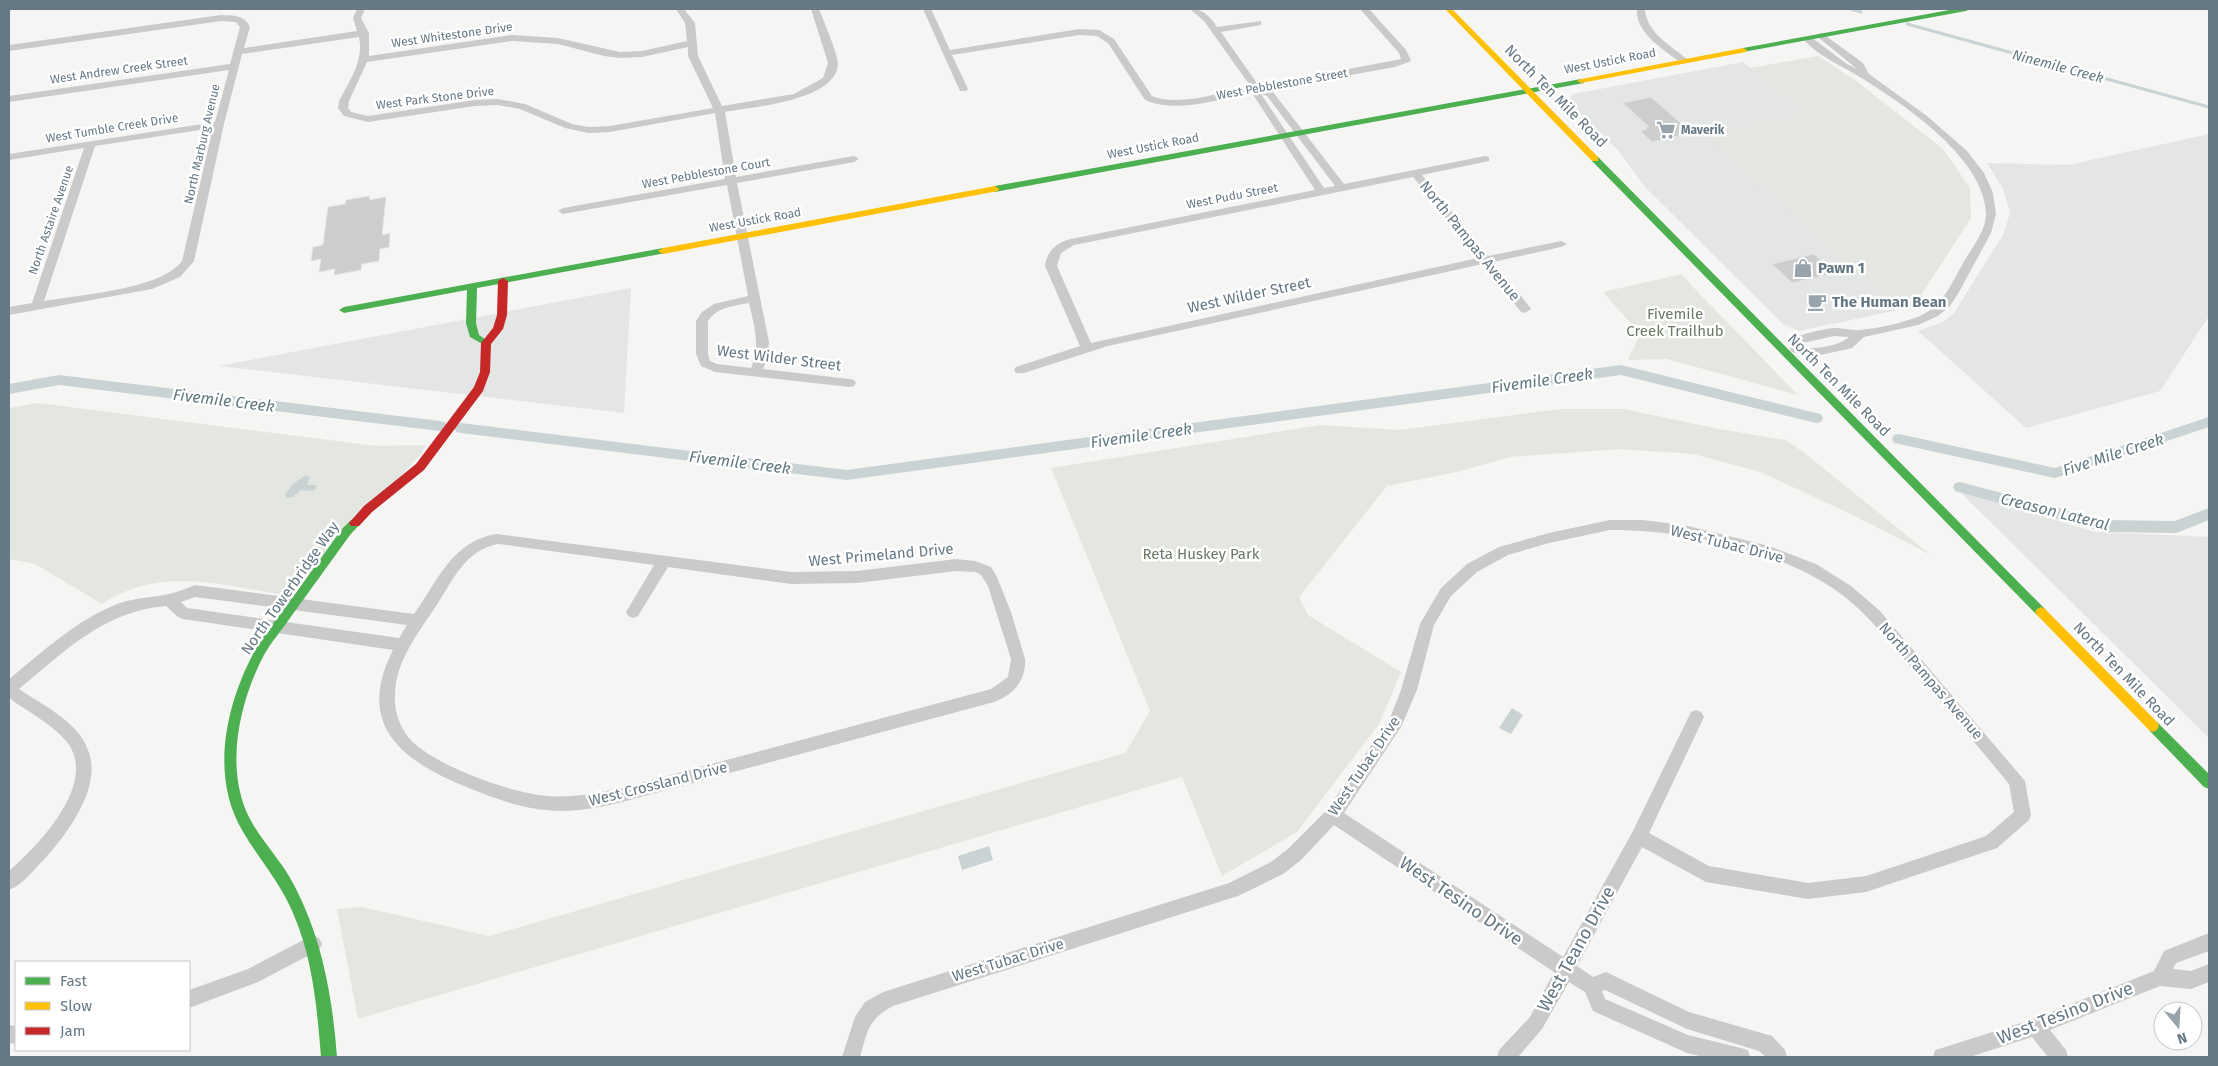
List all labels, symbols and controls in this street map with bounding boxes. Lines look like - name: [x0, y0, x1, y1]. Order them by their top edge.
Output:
- street label: West Whitestone Drive: [391, 20, 513, 50]
- street label: North Ten Mile Road: [1501, 41, 1611, 151]
- street label: West Ustick Road: [1563, 45, 1657, 77]
- water label: Ninemile Creek: [2010, 46, 2106, 87]
- street label: West Andrew Creek Street: [49, 53, 189, 87]
- street label: West Pebblestone Street: [1215, 65, 1349, 102]
- street label: North Marburg Avenue: [181, 83, 223, 205]
- street label: West Park Stone Drive: [375, 84, 495, 112]
- street label: West Tumble Creek Drive: [45, 111, 179, 145]
- supermarket icon: Maverik: [1655, 119, 1677, 141]
- place label: Maverik: [1681, 123, 1725, 137]
- street label: West Ustick Road: [1106, 130, 1200, 162]
- street label: West Pebblestone Court: [641, 155, 772, 191]
- street label: North Astaire Avenue: [26, 163, 76, 277]
- street label: North Pampas Avenue: [1416, 177, 1524, 305]
- street label: West Pudu Street: [1185, 180, 1280, 212]
- street label: West Ustick Road: [708, 205, 802, 235]
- shop icon: Pawn 1: [1792, 257, 1814, 279]
- place label: Pawn 1: [1818, 259, 1865, 277]
- street label: West Wilder Street: [1186, 273, 1313, 317]
- cafe icon: The Human Bean: [1806, 291, 1828, 313]
- place label: The Human Bean: [1832, 293, 1947, 311]
- park label: Fivemile Creek Trailhub: [1626, 305, 1724, 340]
- street label: North Ten Mile Road: [1784, 330, 1894, 440]
- street label: West Wilder Street: [716, 341, 843, 375]
- water label: Fivemile Creek: [1490, 364, 1594, 397]
- water label: Fivemile Creek: [172, 385, 276, 416]
- water label: Fivemile Creek: [1089, 419, 1193, 452]
- water label: Five Mile Creek: [2060, 429, 2166, 480]
- water label: Fivemile Creek: [688, 447, 792, 478]
- water label: Creason Lateral: [1999, 489, 2111, 534]
- street label: North Towerbridge Way: [237, 518, 343, 658]
- street label: West Tubac Drive: [1669, 521, 1785, 567]
- street label: West Primeland Drive: [808, 540, 954, 570]
- park label: Reta Huskey Park: [1143, 545, 1260, 563]
- street label: North Ten Mile Road: [2070, 618, 2178, 730]
- street label: North Pampas Avenue: [1875, 619, 1987, 743]
- street label: West Tubac Drive: [1324, 713, 1404, 819]
- street label: West Crossland Drive: [587, 758, 729, 810]
- street label: West Tesino Drive: [1395, 852, 1527, 950]
- street label: West Teano Drive: [1532, 882, 1620, 1016]
- street label: West Tubac Drive: [950, 934, 1066, 986]
- legend: [15, 961, 190, 1051]
- text: Fast: [60, 972, 87, 990]
- street label: West Tesino Drive: [1994, 977, 2136, 1049]
- text: Slow: [60, 997, 92, 1015]
- north arrow: [2153, 1001, 2203, 1051]
- text: Jam: [60, 1022, 86, 1040]
- text: N: [2175, 1028, 2189, 1047]

